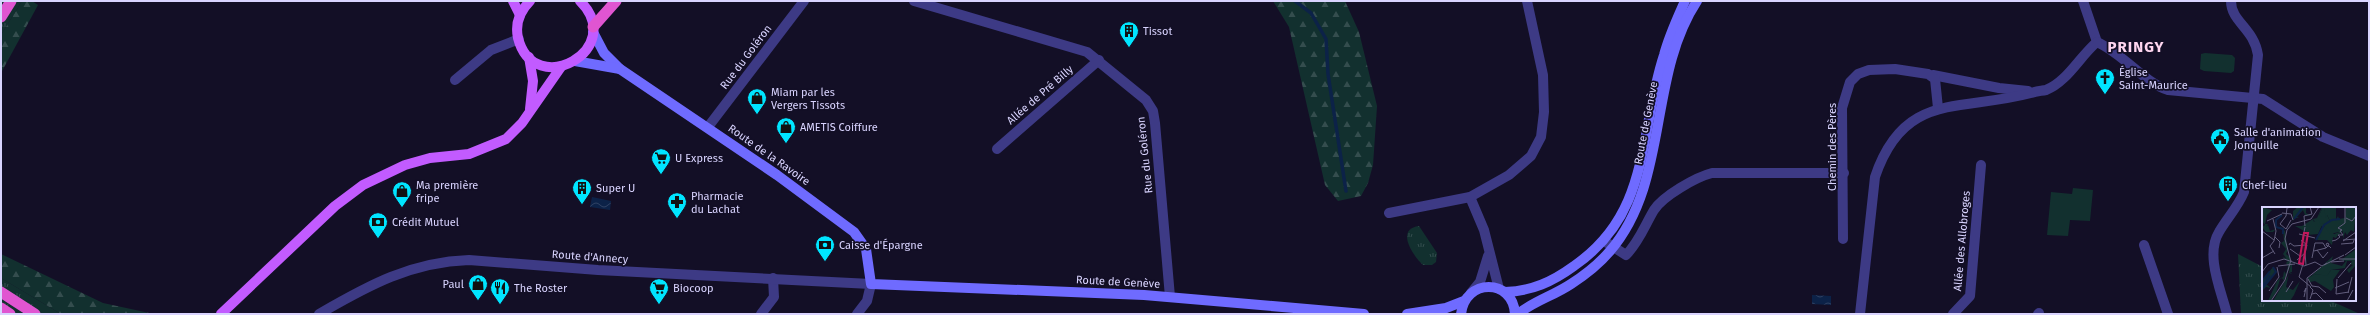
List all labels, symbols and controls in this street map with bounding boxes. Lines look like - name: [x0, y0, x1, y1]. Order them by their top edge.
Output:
- building icon: Tissot: [1118, 20, 1140, 48]
- street label: Rue du Goléron: [718, 22, 774, 92]
- place label: Tissot: [1143, 25, 1172, 38]
- district label: PRINGY: [2108, 38, 2164, 56]
- street label: Allée de Pré Billy: [1004, 62, 1076, 127]
- place label: Église Saint-Maurice: [2119, 65, 2188, 92]
- church icon: Église Saint-Maurice: [2094, 67, 2116, 95]
- street label: Route de Genève: [1632, 80, 1660, 166]
- place label: Miam par les Vergers Tissots: [771, 86, 845, 112]
- shop icon: Miam par les Vergers Tissots: [746, 87, 768, 115]
- street label: Chemin des Pères: [1826, 103, 1839, 191]
- shop icon: AMETIS Coiffure: [775, 116, 797, 144]
- street label: Rue du Goléron: [1135, 116, 1155, 194]
- place label: AMETIS Coiffure: [800, 121, 878, 134]
- street label: Route de la Ravoire: [726, 122, 812, 188]
- place label: Salle d'animation Jonquille: [2234, 126, 2321, 152]
- public building icon: Salle d'animation Jonquille: [2209, 127, 2231, 155]
- supermarket icon: U Express: [650, 147, 672, 175]
- place label: U Express: [675, 152, 723, 165]
- building icon: Chef-lieu: [2217, 174, 2239, 202]
- building icon: Super U: [571, 177, 593, 205]
- place label: Ma première fripe: [416, 179, 478, 205]
- place label: Chef-lieu: [2242, 179, 2287, 192]
- shop icon: Ma première fripe: [391, 180, 413, 208]
- place label: Super U: [596, 182, 635, 195]
- place label: Pharmacie du Lachat: [691, 190, 744, 216]
- street label: Allée des Allobroges: [1951, 190, 1973, 292]
- pharmacy icon: Pharmacie du Lachat: [666, 191, 688, 219]
- inset map: [2262, 207, 2356, 301]
- bank icon: Crédit Mutuel: [367, 211, 389, 239]
- place label: Crédit Mutuel: [392, 216, 459, 229]
- bank icon: Caisse d'Épargne: [814, 234, 836, 262]
- place label: Caisse d'Épargne: [839, 238, 923, 252]
- street label: Route d'Annecy: [551, 248, 629, 266]
- shop icon: Paul: [467, 273, 489, 301]
- street label: Route de Genève: [1076, 273, 1160, 291]
- restaurant icon: The Roster: [489, 277, 511, 305]
- supermarket icon: Biocoop: [648, 277, 670, 305]
- place label: Paul: [443, 278, 464, 291]
- place label: The Roster: [514, 282, 568, 295]
- place label: Biocoop: [673, 282, 714, 295]

